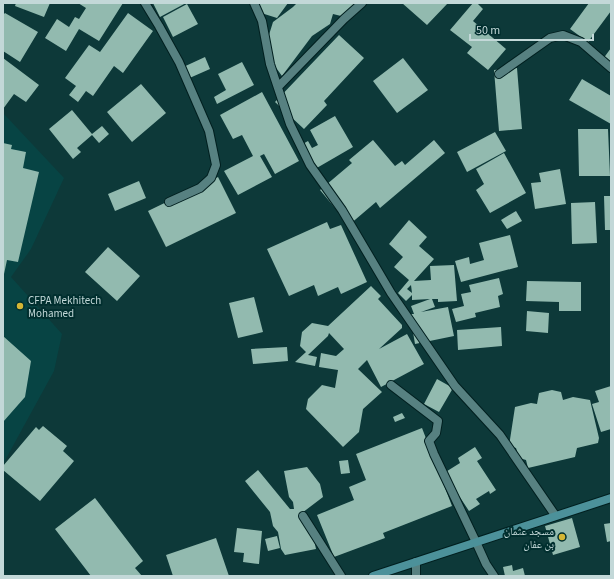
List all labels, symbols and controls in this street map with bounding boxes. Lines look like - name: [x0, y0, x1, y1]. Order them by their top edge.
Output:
- scale bar: [470, 16, 593, 42]
- text: 50 m: [476, 22, 500, 39]
- place label: CFPA Mekhitech Mohamed: [28, 293, 101, 321]
- marker: CFPA Mekhitech Mohamed: [15, 301, 25, 311]
- place label: مسجد عثمان بن عفان: [504, 524, 554, 552]
- marker: مسجد عثمان بن عفان: [557, 532, 567, 542]

